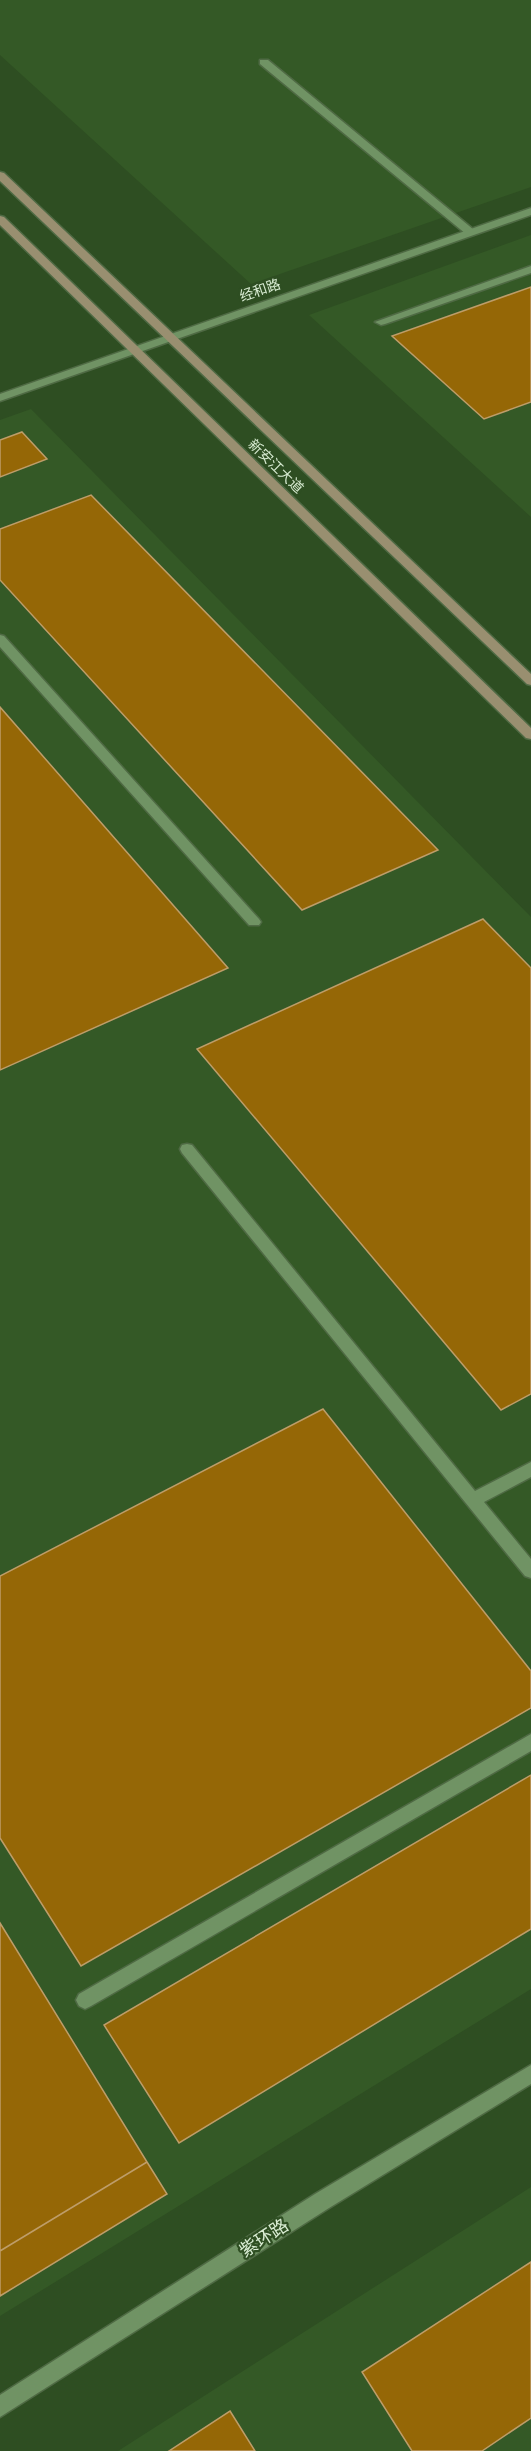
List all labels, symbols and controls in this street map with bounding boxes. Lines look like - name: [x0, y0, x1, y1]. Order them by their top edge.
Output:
- street label: 经和路: [237, 275, 283, 305]
- street label: 新安江大道: [245, 435, 307, 497]
- street label: 紫环路: [235, 2213, 293, 2262]

